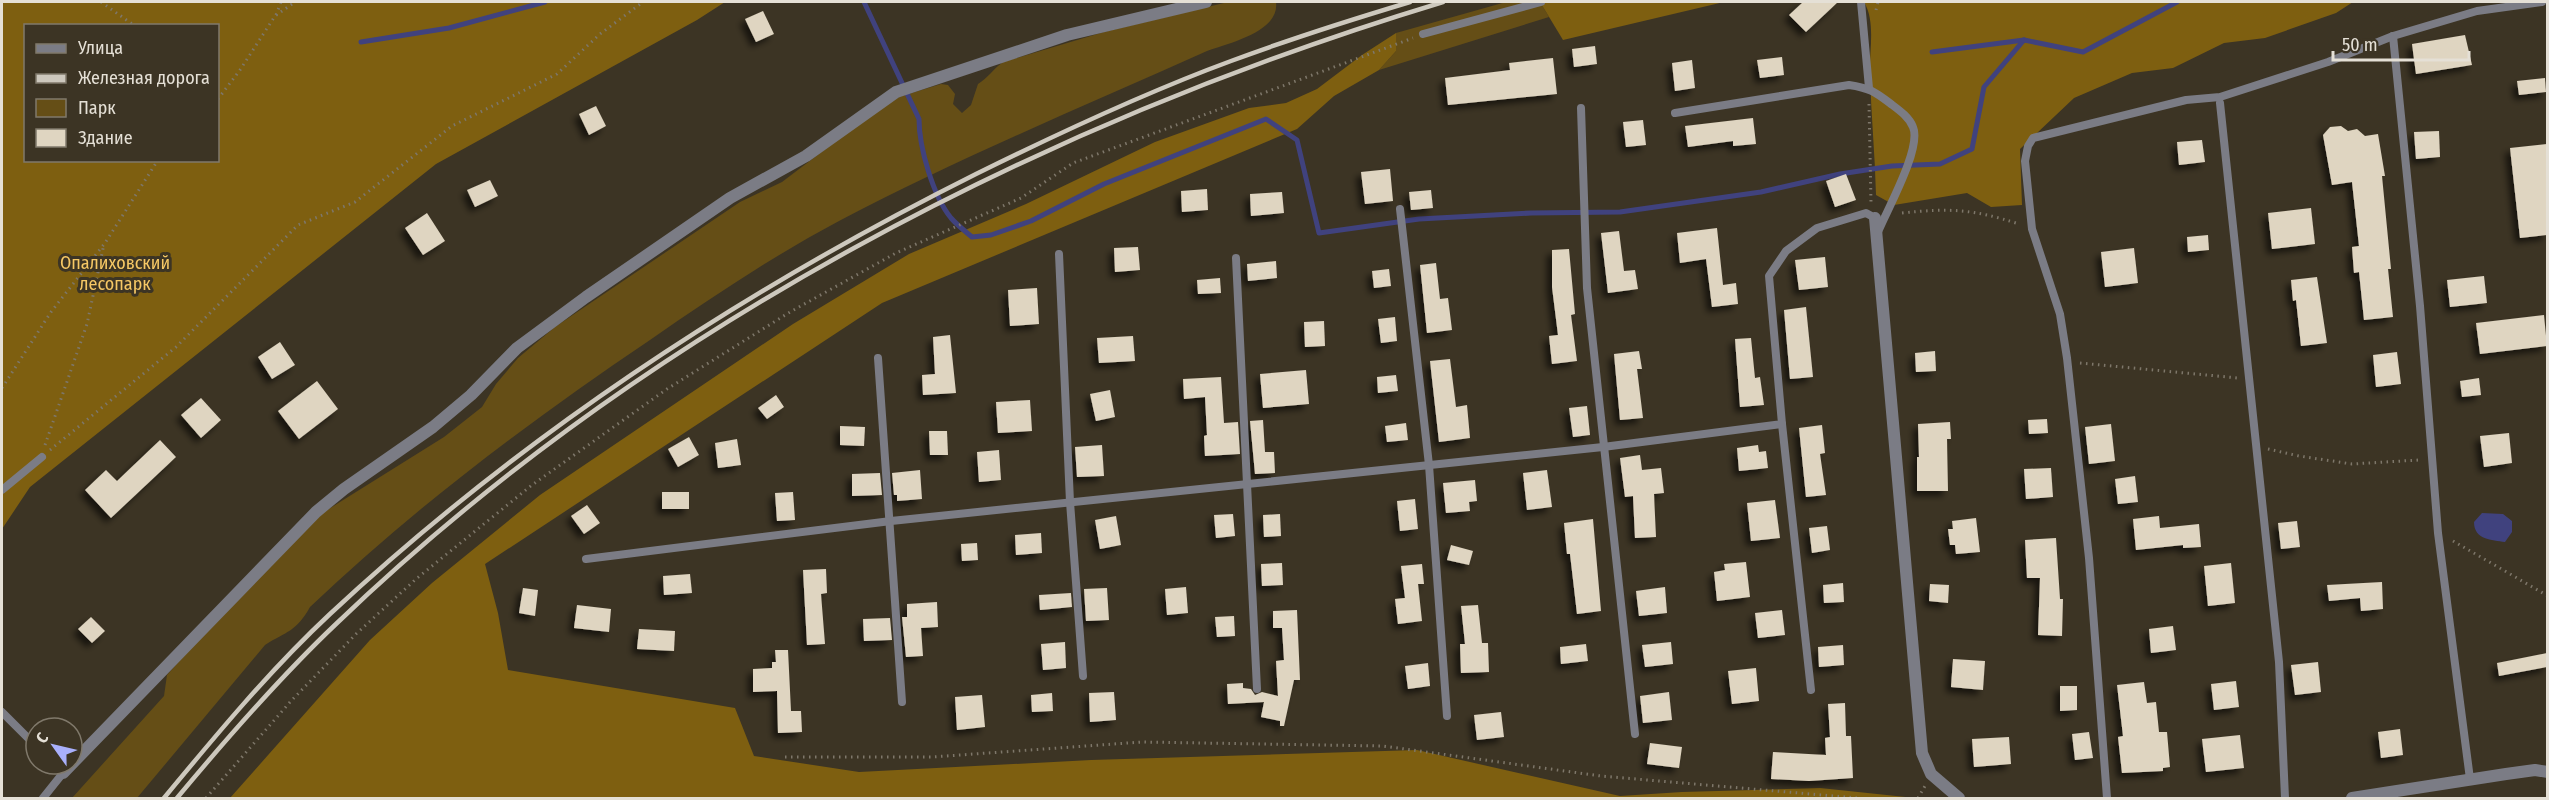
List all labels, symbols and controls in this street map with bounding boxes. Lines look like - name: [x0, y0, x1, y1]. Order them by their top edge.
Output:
- legend: [24, 24, 219, 162]
- scale bar: [2333, 24, 2470, 62]
- text: 50 m: [2342, 34, 2378, 56]
- text: Улица: [77, 37, 123, 59]
- text: Железная дорога: [78, 67, 210, 89]
- text: Парк: [78, 97, 116, 119]
- text: Здание: [78, 127, 133, 149]
- park label: Опалиховский лесопарк: [60, 252, 170, 295]
- north arrow: [24, 716, 84, 776]
- text: С: [32, 729, 53, 747]

